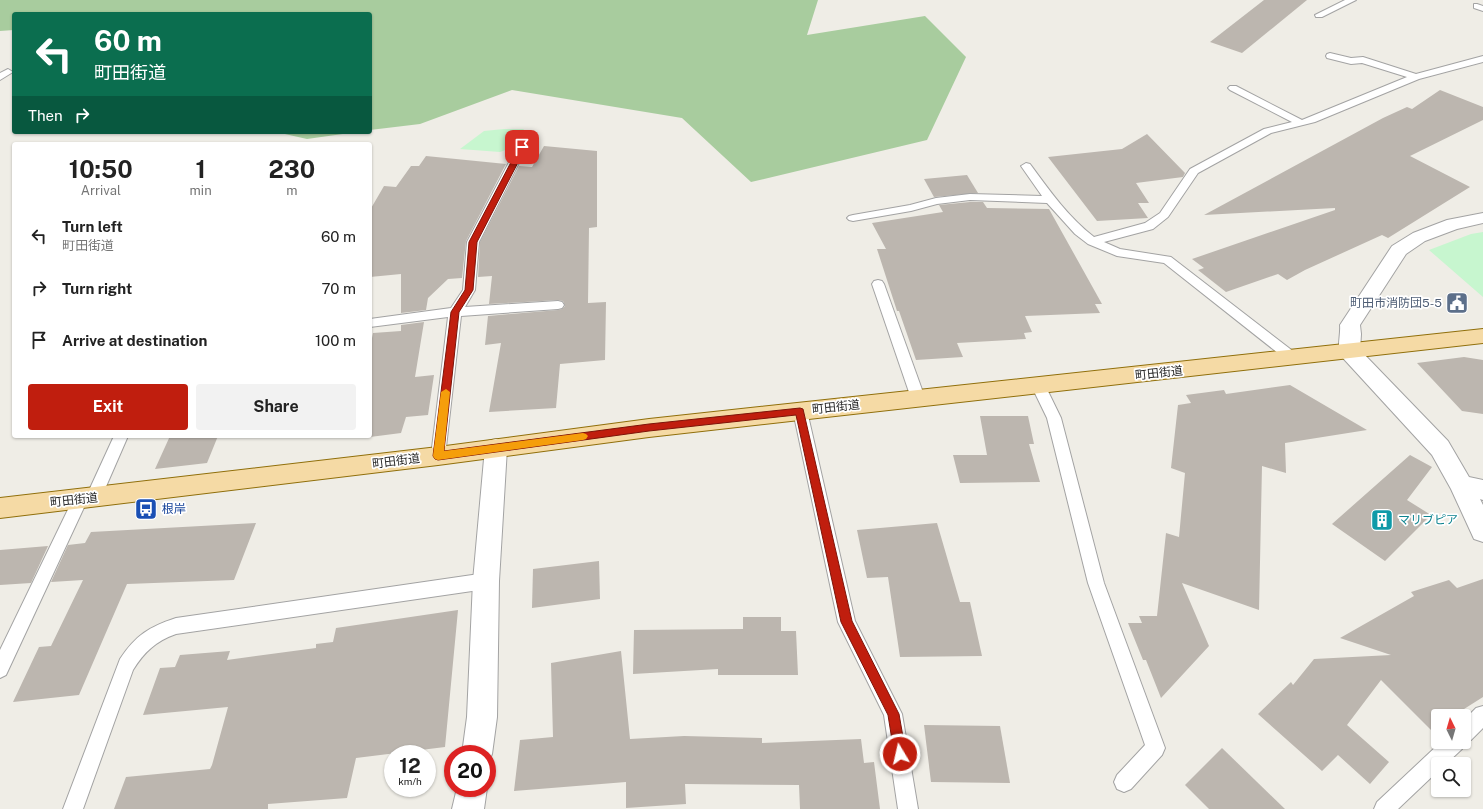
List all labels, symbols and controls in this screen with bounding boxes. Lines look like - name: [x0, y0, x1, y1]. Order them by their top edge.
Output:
- text: 60 m: [94, 24, 162, 57]
- icon: left: [28, 28, 80, 80]
- text: 町田街道: [94, 62, 166, 83]
- icon: right: [71, 104, 93, 126]
- text: Then: [28, 107, 63, 124]
- pin: [505, 130, 539, 164]
- icon: arrive: [511, 136, 533, 158]
- text: 10:50: [69, 155, 133, 183]
- text: 1: [196, 155, 206, 183]
- text: 230: [269, 155, 315, 183]
- text: Arrival: [81, 183, 121, 198]
- text: min: [190, 183, 212, 198]
- text: m: [286, 183, 297, 198]
- text: Turn left: [62, 218, 123, 235]
- icon: left: [28, 225, 50, 247]
- text: 60 m: [321, 228, 356, 245]
- text: 町田街道: [62, 238, 114, 253]
- icon: right: [28, 277, 50, 299]
- text: Turn right: [62, 280, 132, 297]
- text: 70 m: [321, 280, 356, 297]
- public building icon: 町田市消防団5-5: [1444, 290, 1470, 316]
- place label: 町田市消防団5-5: [1350, 296, 1442, 310]
- icon: arrive: [28, 329, 50, 351]
- text: Arrive at destination: [62, 332, 207, 349]
- text: 100 m: [315, 332, 356, 349]
- street label: 町田街道: [1134, 364, 1184, 382]
- button: Exit: [28, 384, 188, 430]
- button: Share: [196, 384, 356, 430]
- street label: 町田街道: [811, 398, 861, 416]
- street label: 町田街道: [371, 451, 421, 471]
- street label: 町田街道: [49, 491, 99, 509]
- bus stop icon: 根岸: [133, 496, 159, 522]
- place label: 根岸: [162, 502, 186, 516]
- building icon: マリブピア: [1369, 507, 1395, 533]
- place label: マリブピア: [1398, 513, 1458, 527]
- north arrow: [1431, 709, 1471, 749]
- map controls: [1431, 709, 1471, 797]
- position arrow: [879, 733, 921, 775]
- speed limit sign: 20: [444, 745, 496, 797]
- text: 12: [399, 754, 421, 778]
- button: search: [1431, 757, 1471, 797]
- text: km/h: [398, 775, 422, 787]

